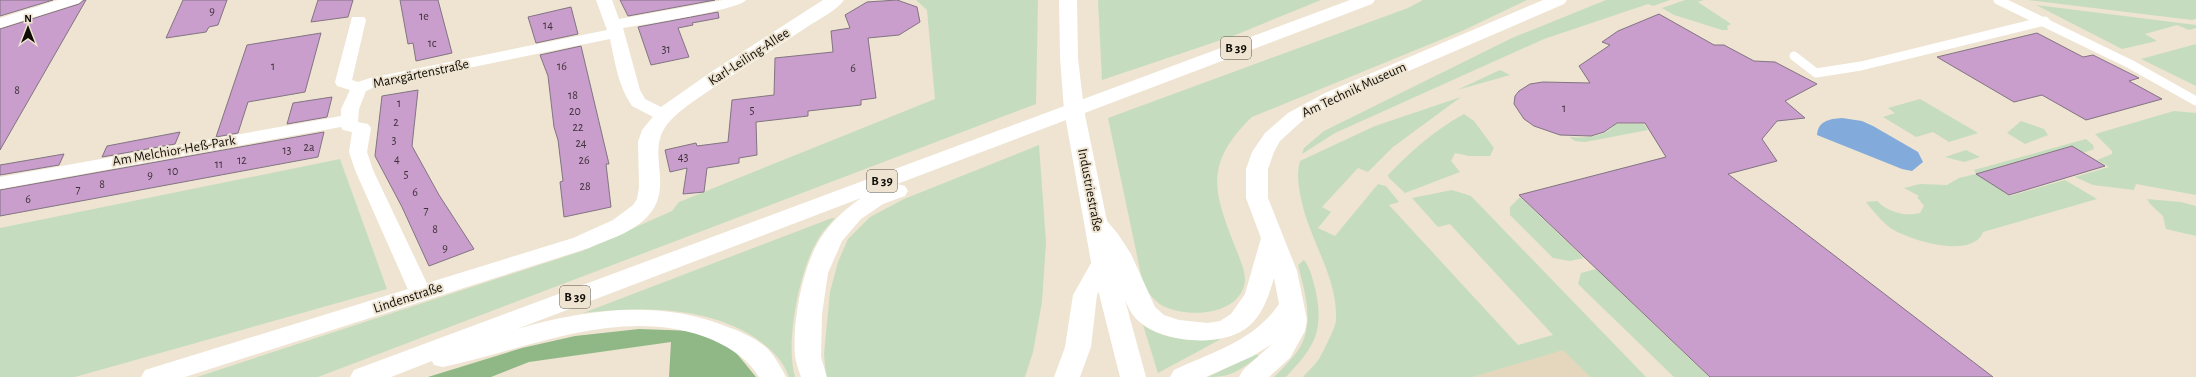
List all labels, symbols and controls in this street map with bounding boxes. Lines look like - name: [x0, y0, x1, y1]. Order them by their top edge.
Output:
- house number: 9: [209, 5, 215, 17]
- north arrow: [8, 8, 48, 48]
- house number: 1e: [419, 10, 429, 22]
- text: N: [24, 13, 32, 24]
- house number: 14: [543, 19, 553, 31]
- street label: Karl-Leiling-Allee: [706, 26, 792, 88]
- house number: 1c: [428, 37, 437, 49]
- road number: B 39: [1221, 37, 1251, 59]
- house number: 31: [661, 43, 671, 55]
- street label: Marxgärtenstraße: [372, 57, 470, 91]
- house number: 1: [271, 60, 275, 72]
- house number: 16: [557, 60, 567, 72]
- street label: Am Technik Museum: [1300, 60, 1408, 120]
- house number: 6: [850, 62, 856, 74]
- house number: 8: [14, 84, 20, 96]
- house number: 18: [568, 89, 578, 101]
- house number: 1: [397, 97, 401, 109]
- house number: 1: [1562, 102, 1566, 114]
- house number: 5: [749, 104, 755, 116]
- house number: 20: [569, 105, 581, 117]
- house number: 2: [393, 116, 399, 128]
- house number: 22: [573, 121, 584, 133]
- street label: Am Melchior-Heß-Park: [111, 133, 237, 169]
- house number: 3: [392, 134, 397, 146]
- house number: 24: [575, 137, 587, 149]
- house number: 2a: [303, 141, 315, 153]
- house number: 13: [282, 144, 292, 156]
- street label: Industriestraße: [1075, 147, 1105, 233]
- house number: 43: [678, 151, 688, 163]
- house number: 4: [394, 153, 400, 165]
- house number: 12: [237, 154, 247, 166]
- house number: 26: [578, 154, 590, 166]
- house number: 11: [215, 158, 223, 170]
- house number: 10: [168, 165, 178, 177]
- house number: 5: [403, 168, 409, 180]
- house number: 9: [147, 169, 153, 181]
- road number: B 39: [867, 170, 897, 192]
- house number: 8: [99, 178, 105, 190]
- house number: 28: [579, 180, 591, 192]
- house number: 7: [75, 183, 81, 195]
- house number: 6: [412, 186, 418, 198]
- house number: 6: [25, 193, 31, 205]
- house number: 7: [423, 204, 429, 216]
- house number: 8: [432, 223, 438, 235]
- house number: 9: [442, 242, 448, 254]
- street label: Lindenstraße: [372, 280, 444, 316]
- road number: B 39: [560, 286, 590, 308]

